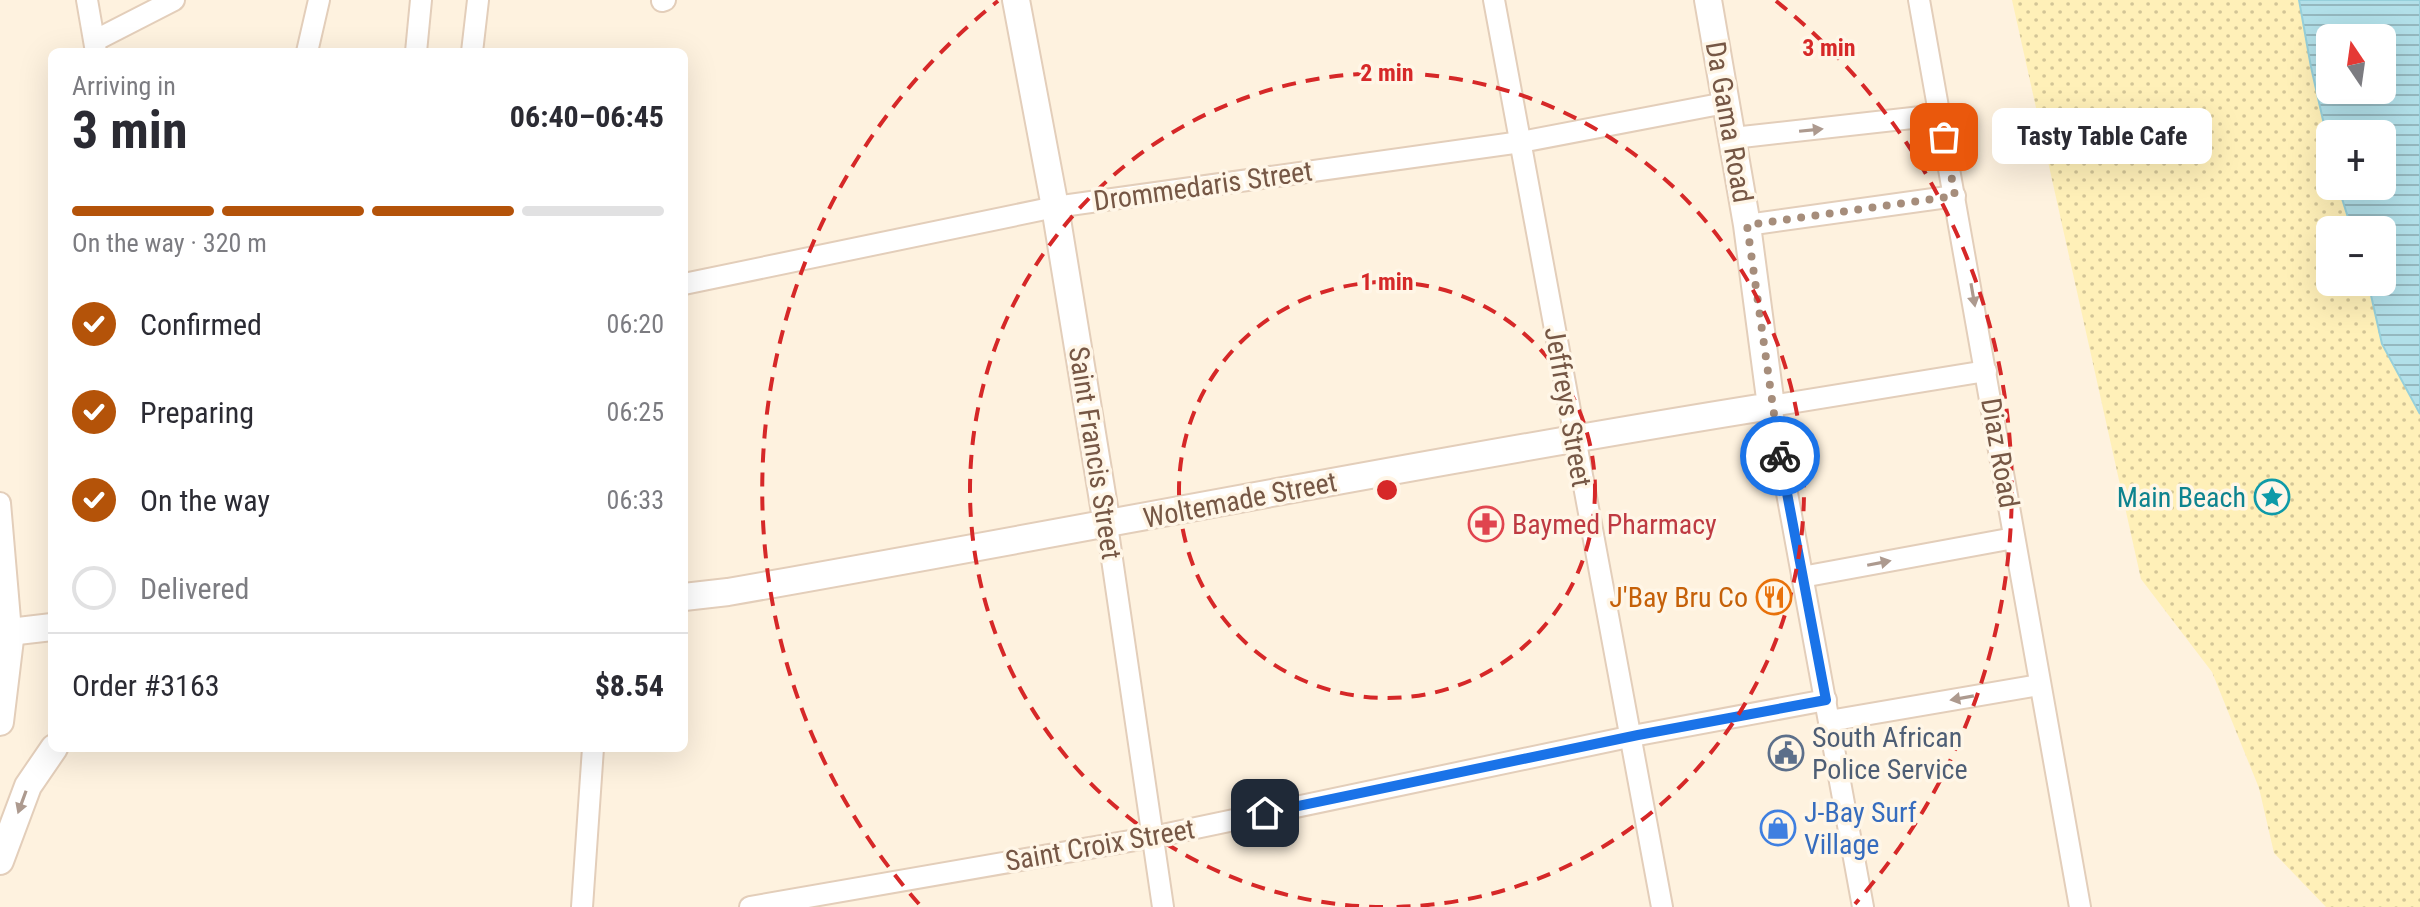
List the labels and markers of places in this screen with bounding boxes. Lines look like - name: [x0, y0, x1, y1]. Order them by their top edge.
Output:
- pin: [1910, 103, 1978, 171]
- callout: Tasty Table Cafe: [1992, 109, 2212, 165]
- centre of rings: [1373, 476, 1401, 504]
- place icon: Main Beach: [2253, 478, 2291, 516]
- place label: Main Beach: [2117, 481, 2246, 514]
- pharmacy icon: Baymed Pharmacy: [1467, 505, 1505, 543]
- place label: Baymed Pharmacy: [1512, 508, 1717, 541]
- restaurant icon: J'Bay Bru Co: [1755, 578, 1793, 616]
- place label: J'Bay Bru Co: [1609, 581, 1748, 614]
- place label: South African Police Service: [1812, 721, 1968, 786]
- public building icon: South African Police Service: [1767, 734, 1805, 772]
- pin: [1231, 779, 1299, 847]
- place label: J-Bay Surf Village: [1804, 796, 1917, 861]
- shop icon: J-Bay Surf Village: [1759, 809, 1797, 847]

